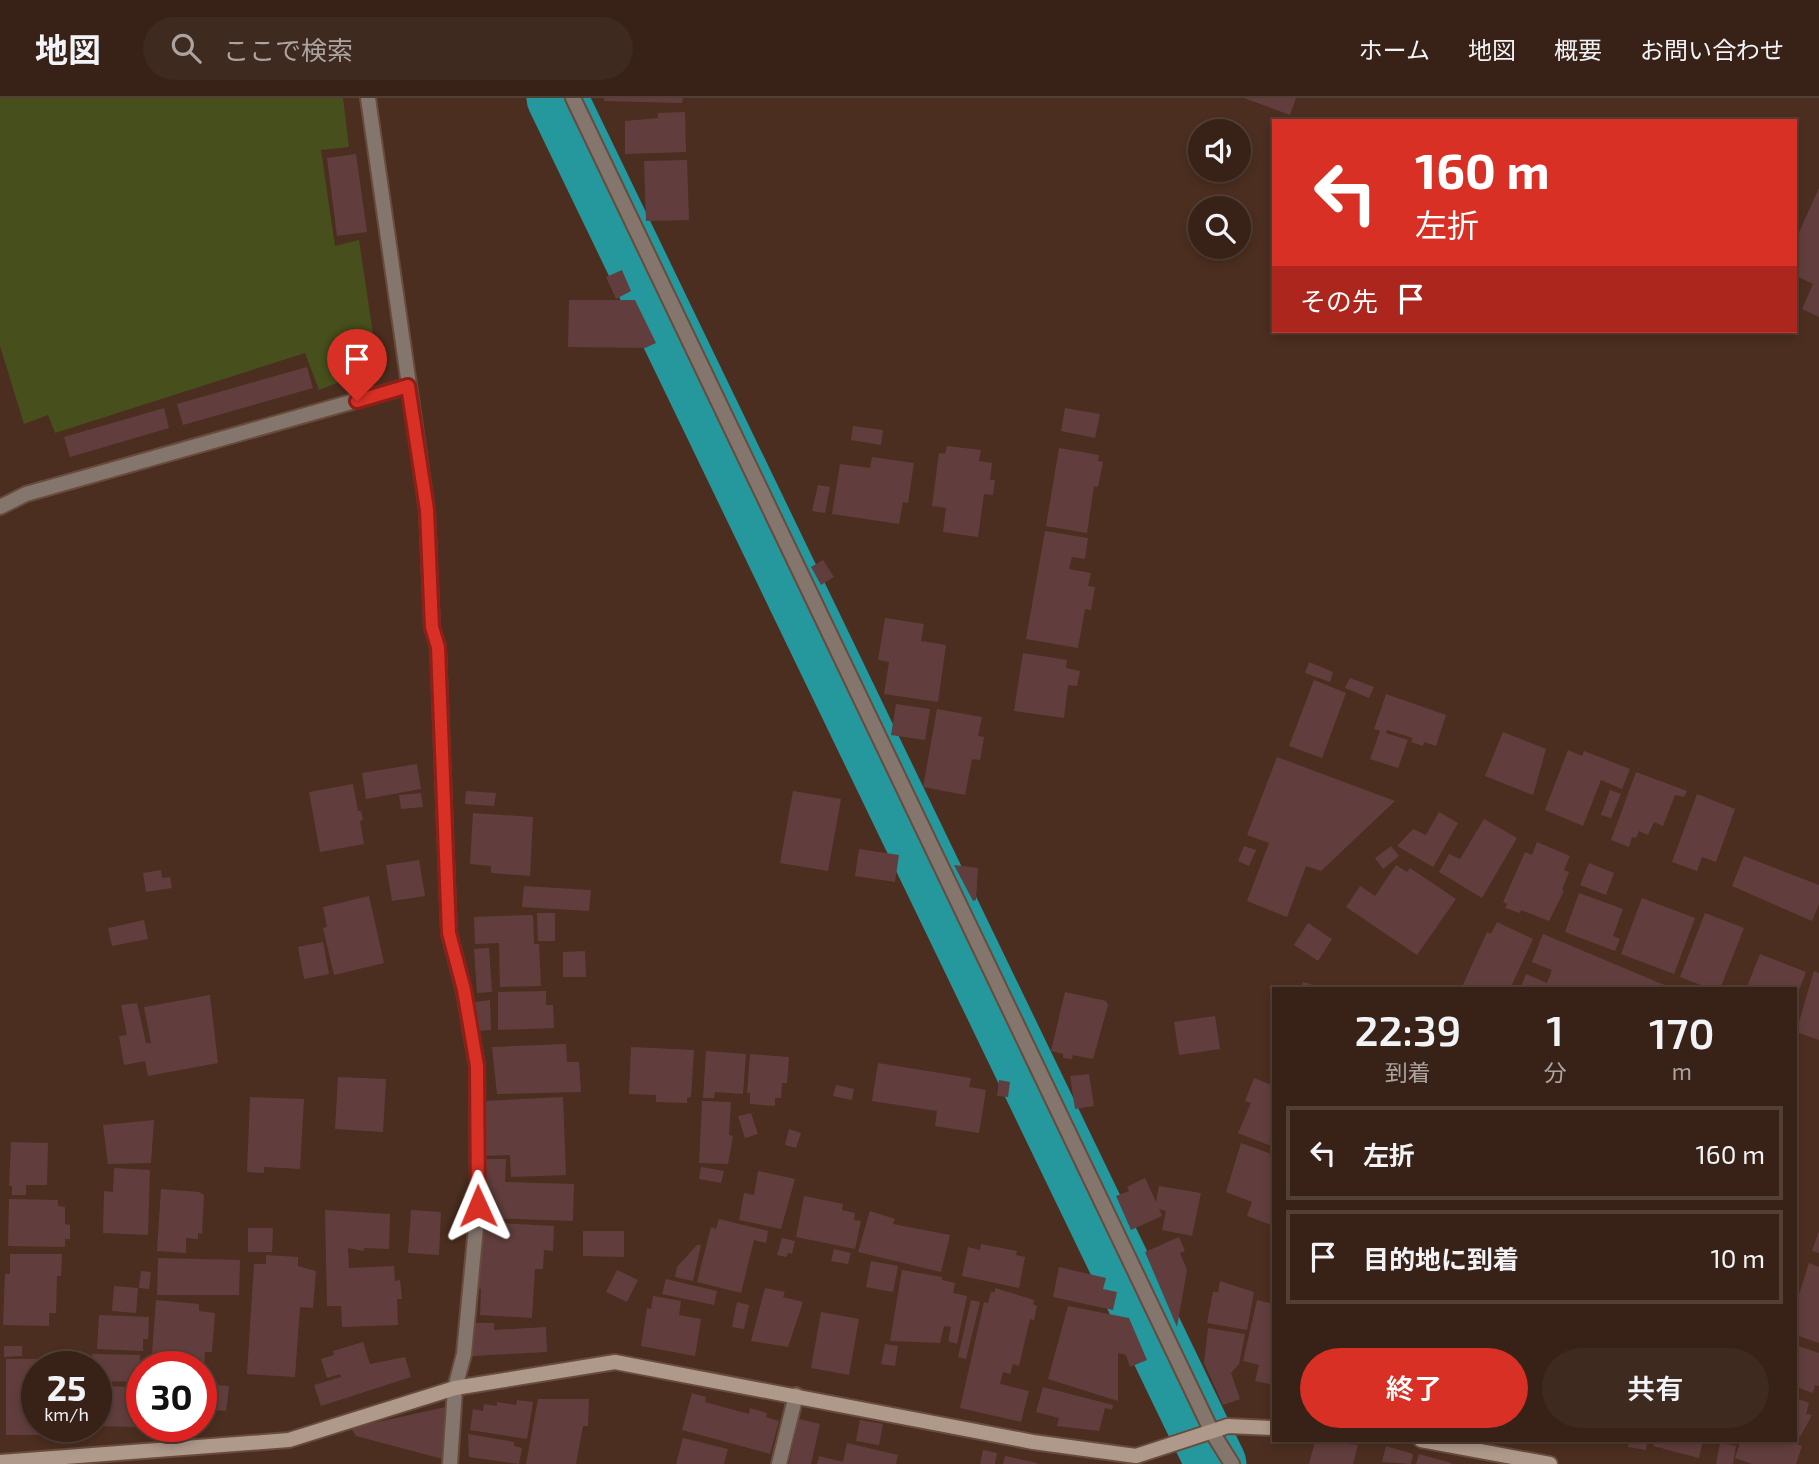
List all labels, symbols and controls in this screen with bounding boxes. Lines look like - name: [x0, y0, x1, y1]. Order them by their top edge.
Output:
- search box: [143, 17, 633, 80]
- text: 地図: [35, 29, 101, 69]
- icon: search: [167, 29, 205, 67]
- text: ここで検索: [223, 34, 353, 65]
- text: ホーム: [1359, 35, 1430, 64]
- text: 地図: [1468, 35, 1516, 64]
- text: 概要: [1554, 35, 1602, 64]
- text: お問い合わせ: [1640, 35, 1784, 64]
- map controls: [1188, 119, 1251, 259]
- button: sound: [1188, 119, 1251, 182]
- text: 160 m: [1415, 140, 1550, 199]
- icon: left: [1300, 147, 1391, 238]
- button: search: [1188, 196, 1251, 259]
- text: 左折: [1415, 205, 1479, 243]
- icon: arrive: [1392, 280, 1430, 318]
- text: その先: [1300, 285, 1378, 316]
- pin: [327, 329, 387, 401]
- icon: arrive: [338, 340, 376, 378]
- text: 22:39: [1354, 1004, 1461, 1054]
- text: 1: [1546, 1004, 1564, 1054]
- text: 170: [1649, 1007, 1715, 1057]
- text: m: [1672, 1057, 1692, 1085]
- text: 到着: [1385, 1058, 1431, 1086]
- text: 分: [1544, 1058, 1567, 1086]
- icon: left: [1304, 1134, 1342, 1172]
- text: 160 m: [1696, 1138, 1765, 1169]
- text: 左折: [1363, 1139, 1415, 1170]
- position arrow: [441, 1169, 515, 1243]
- icon: arrive: [1304, 1238, 1342, 1276]
- text: 10 m: [1710, 1242, 1765, 1273]
- text: 目的地に到着: [1363, 1243, 1519, 1274]
- button: 終了: [1300, 1348, 1528, 1428]
- button: 共有: [1542, 1348, 1769, 1428]
- speed limit sign: 30: [126, 1351, 217, 1442]
- text: 25: [47, 1366, 86, 1408]
- text: km/h: [44, 1403, 89, 1425]

